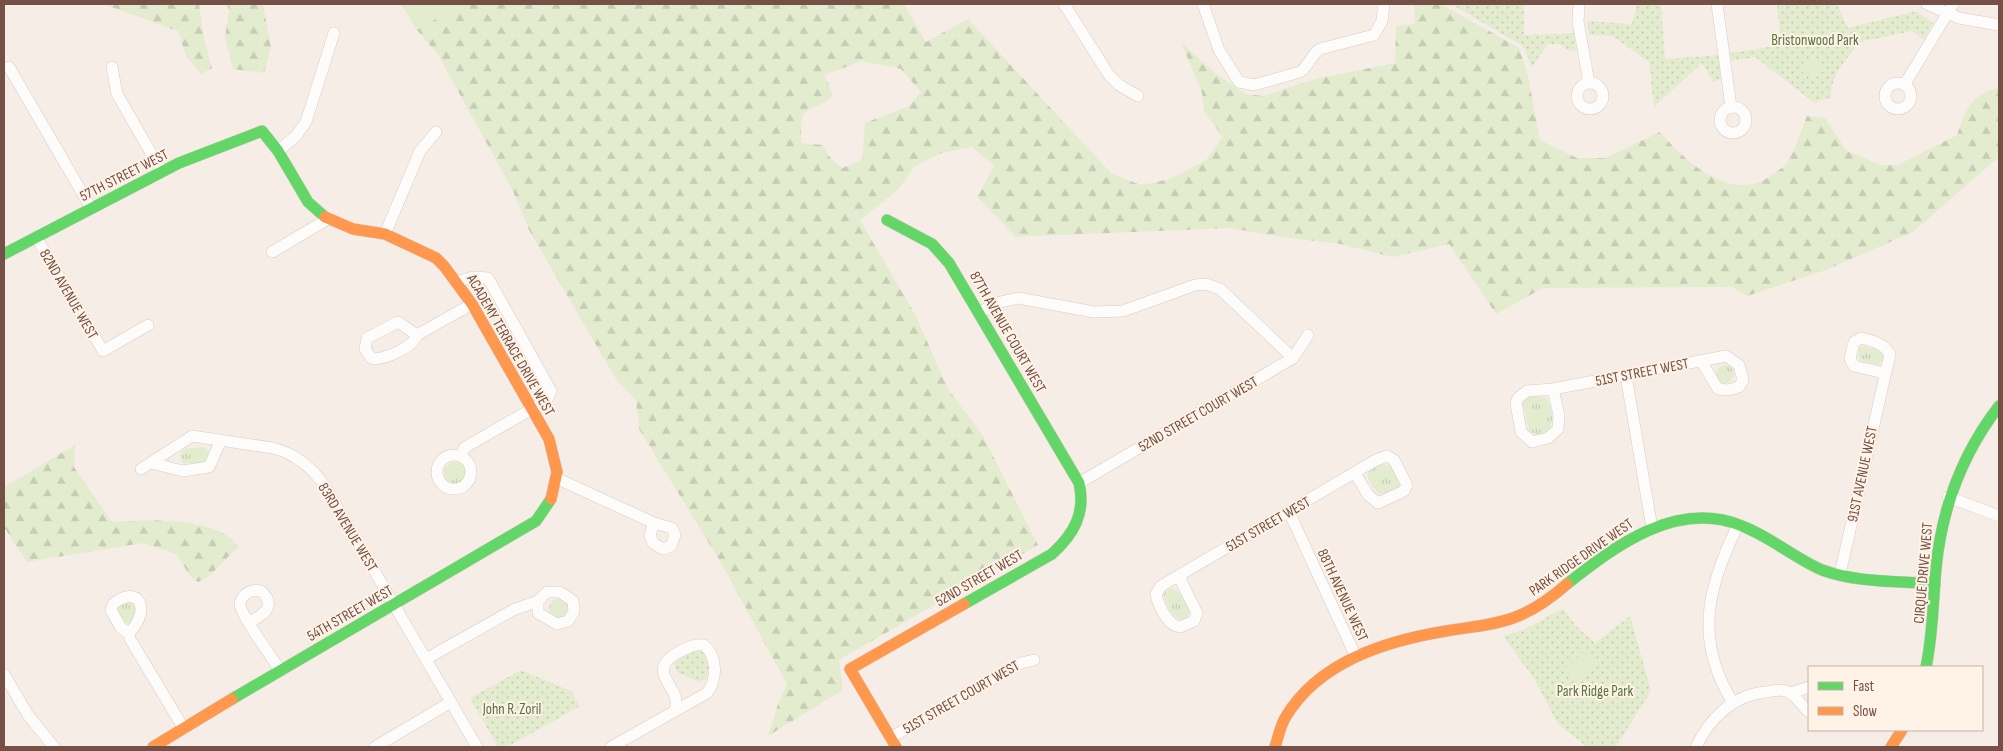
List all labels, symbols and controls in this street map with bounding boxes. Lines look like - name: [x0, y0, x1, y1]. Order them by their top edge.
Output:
- park label: Bristonwood Park: [1771, 31, 1859, 50]
- street label: 57TH STREET WEST: [77, 145, 172, 206]
- street label: 82ND AVENUE WEST: [35, 246, 102, 343]
- street label: 87TH AVENUE COURT WEST: [965, 268, 1050, 396]
- street label: ACADEMY TERRACE DRIVE WEST: [462, 270, 559, 419]
- street label: 51ST STREET WEST: [1594, 354, 1690, 391]
- street label: 52ND STREET COURT WEST: [1135, 372, 1262, 456]
- street label: 91ST AVENUE WEST: [1843, 424, 1882, 524]
- street label: 83RD AVENUE WEST: [314, 479, 382, 575]
- street label: 51ST STREET WEST: [1223, 493, 1314, 556]
- street label: PARK RIDGE DRIVE WEST: [1525, 514, 1637, 600]
- street label: CIRQUE DRIVE WEST: [1910, 522, 1937, 624]
- street label: 52ND STREET WEST: [932, 546, 1026, 611]
- street label: 88TH AVENUE WEST: [1313, 546, 1372, 645]
- street label: 54TH STREET WEST: [304, 581, 397, 646]
- street label: 51ST STREET COURT WEST: [899, 656, 1023, 739]
- legend: [1808, 666, 1983, 731]
- text: Fast: [1853, 677, 1875, 696]
- park label: Park Ridge Park: [1557, 682, 1634, 701]
- park label: John R. Zoril: [482, 700, 541, 719]
- text: Slow: [1853, 702, 1877, 721]

